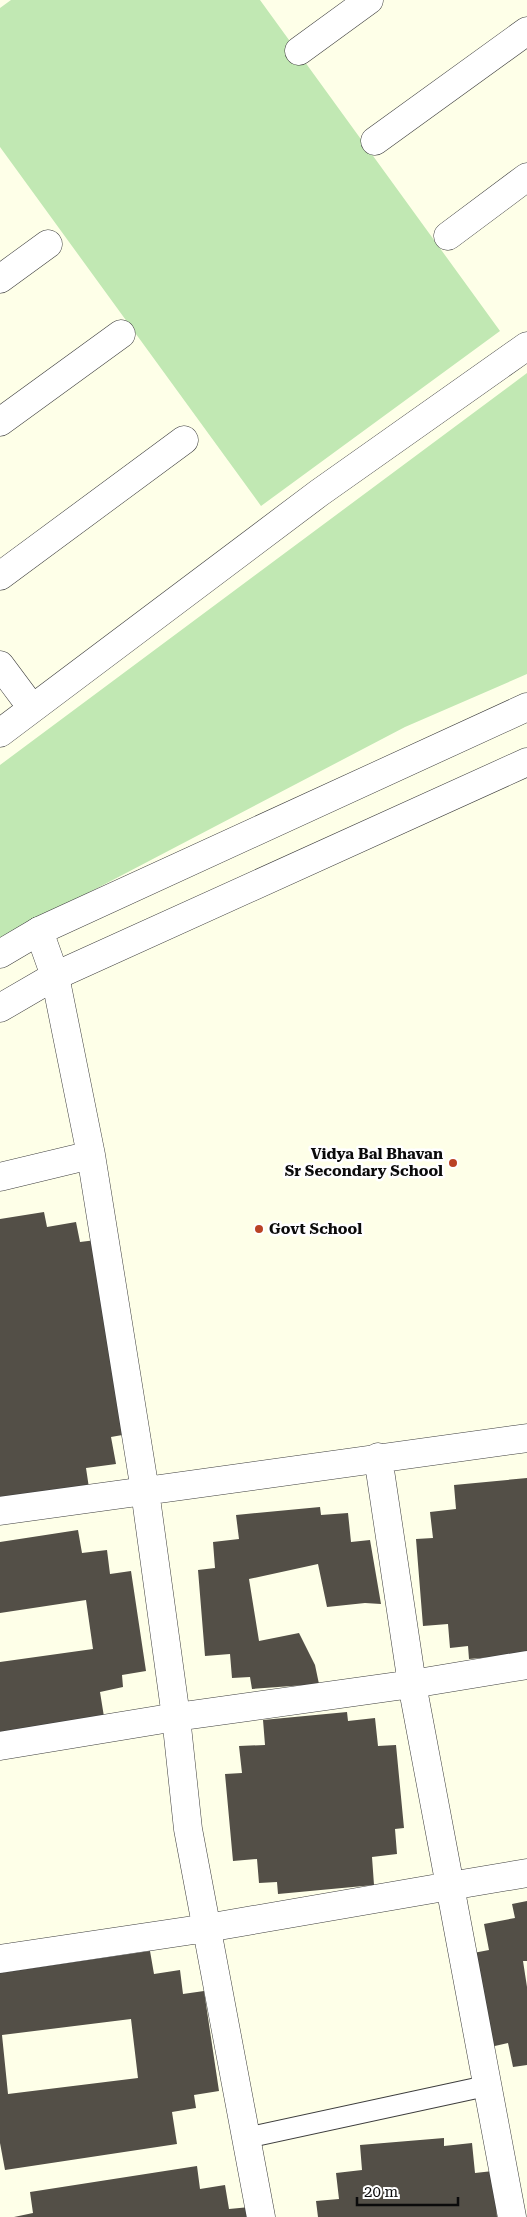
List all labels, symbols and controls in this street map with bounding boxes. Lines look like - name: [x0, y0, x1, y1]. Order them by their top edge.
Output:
- place label: Vidya Bal Bhavan Sr Secondary School: [285, 1145, 443, 1180]
- marker: Vidya Bal Bhavan Sr Secondary School: [447, 1157, 459, 1169]
- place label: Govt School: [269, 1220, 362, 1238]
- marker: Govt School: [253, 1223, 265, 1235]
- scale bar: [357, 2174, 458, 2206]
- text: 20 m: [364, 2183, 399, 2201]

